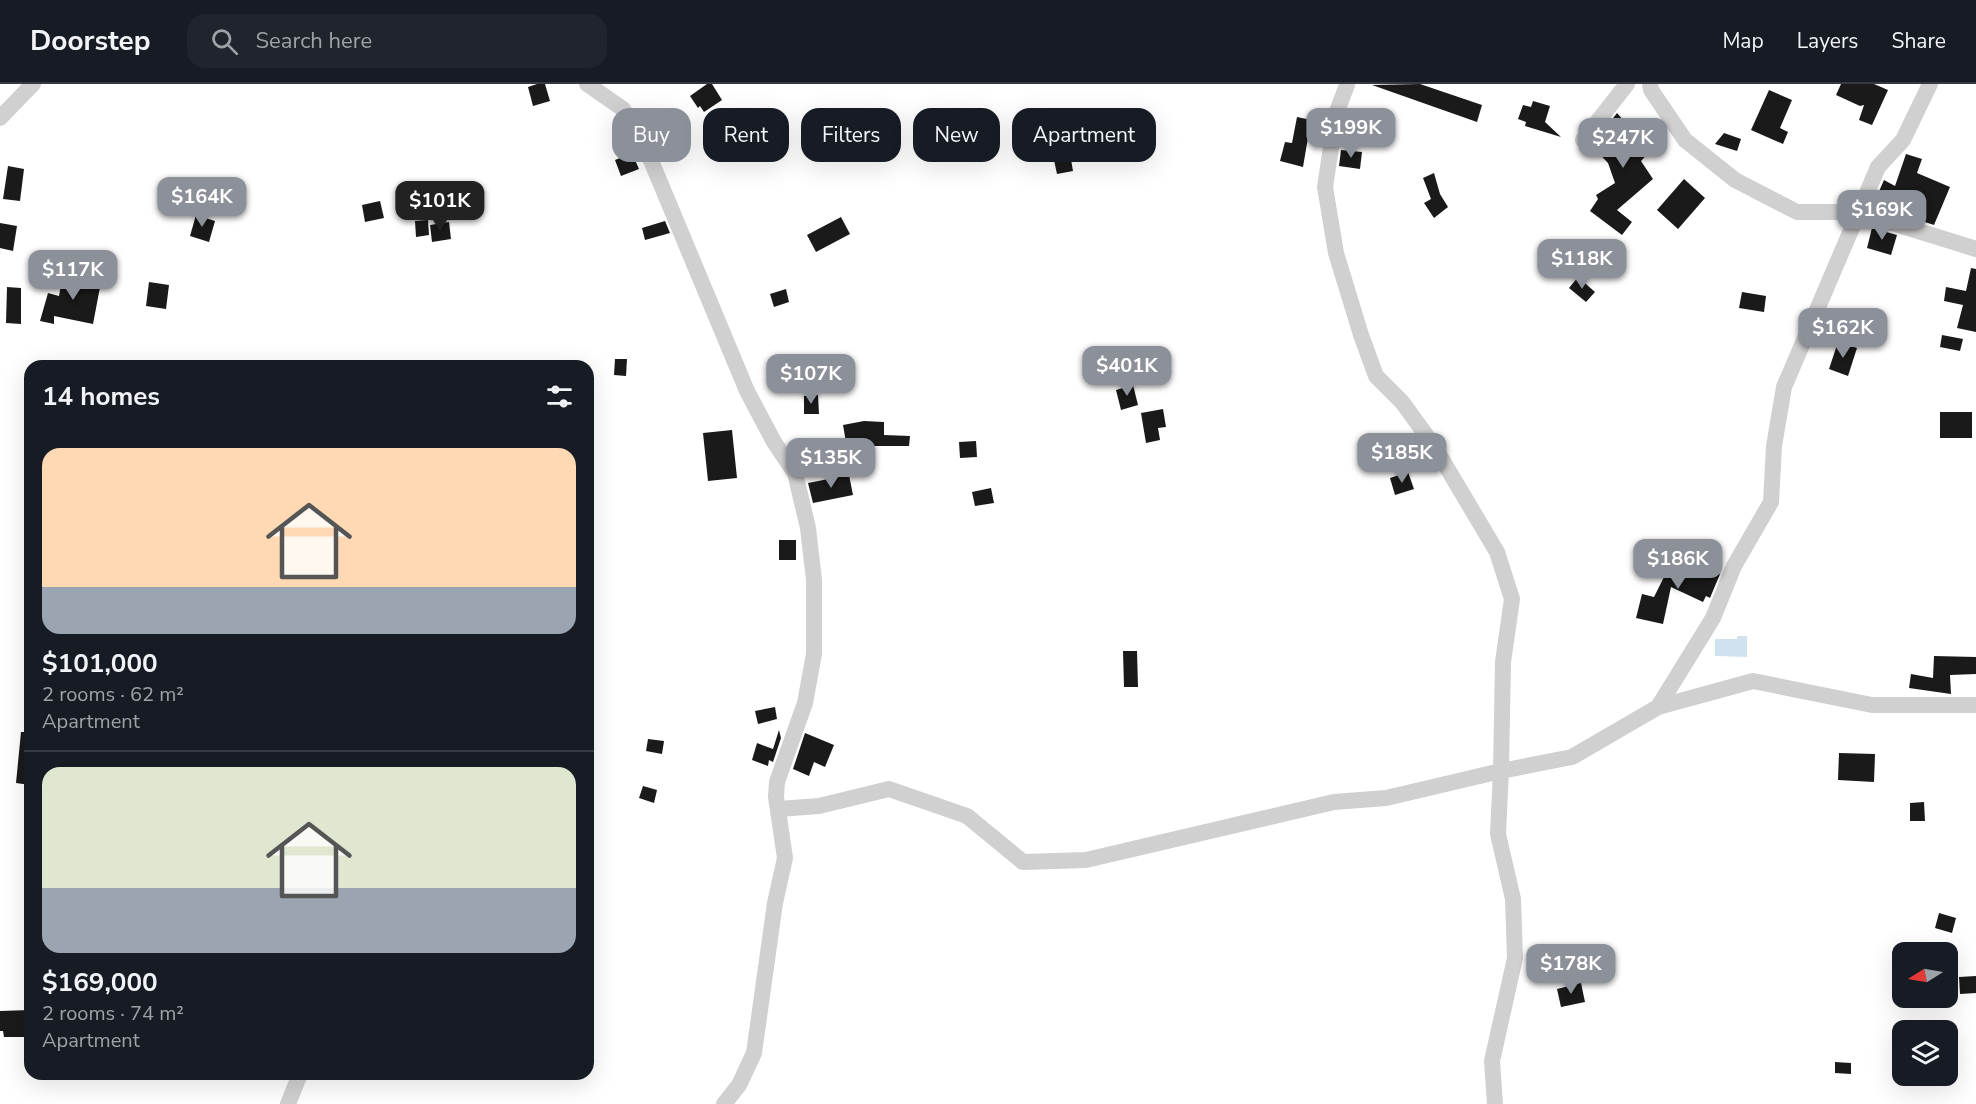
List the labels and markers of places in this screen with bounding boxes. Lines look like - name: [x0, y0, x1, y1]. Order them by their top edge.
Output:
- pin: $199K: [1309, 108, 1393, 159]
- pin: $247K: [1581, 118, 1665, 169]
- pin: $164K: [160, 177, 244, 228]
- pin: $101K: [398, 181, 482, 232]
- pin: $169K: [1840, 190, 1924, 241]
- pin: $118K: [1540, 239, 1624, 290]
- pin: $117K: [31, 250, 115, 301]
- pin: $162K: [1801, 308, 1885, 359]
- pin: $401K: [1085, 346, 1169, 397]
- pin: $107K: [769, 354, 853, 405]
- pin: $185K: [1360, 433, 1444, 484]
- pin: $135K: [789, 438, 873, 489]
- pin: $186K: [1636, 539, 1720, 590]
- pin: $178K: [1529, 944, 1613, 995]

